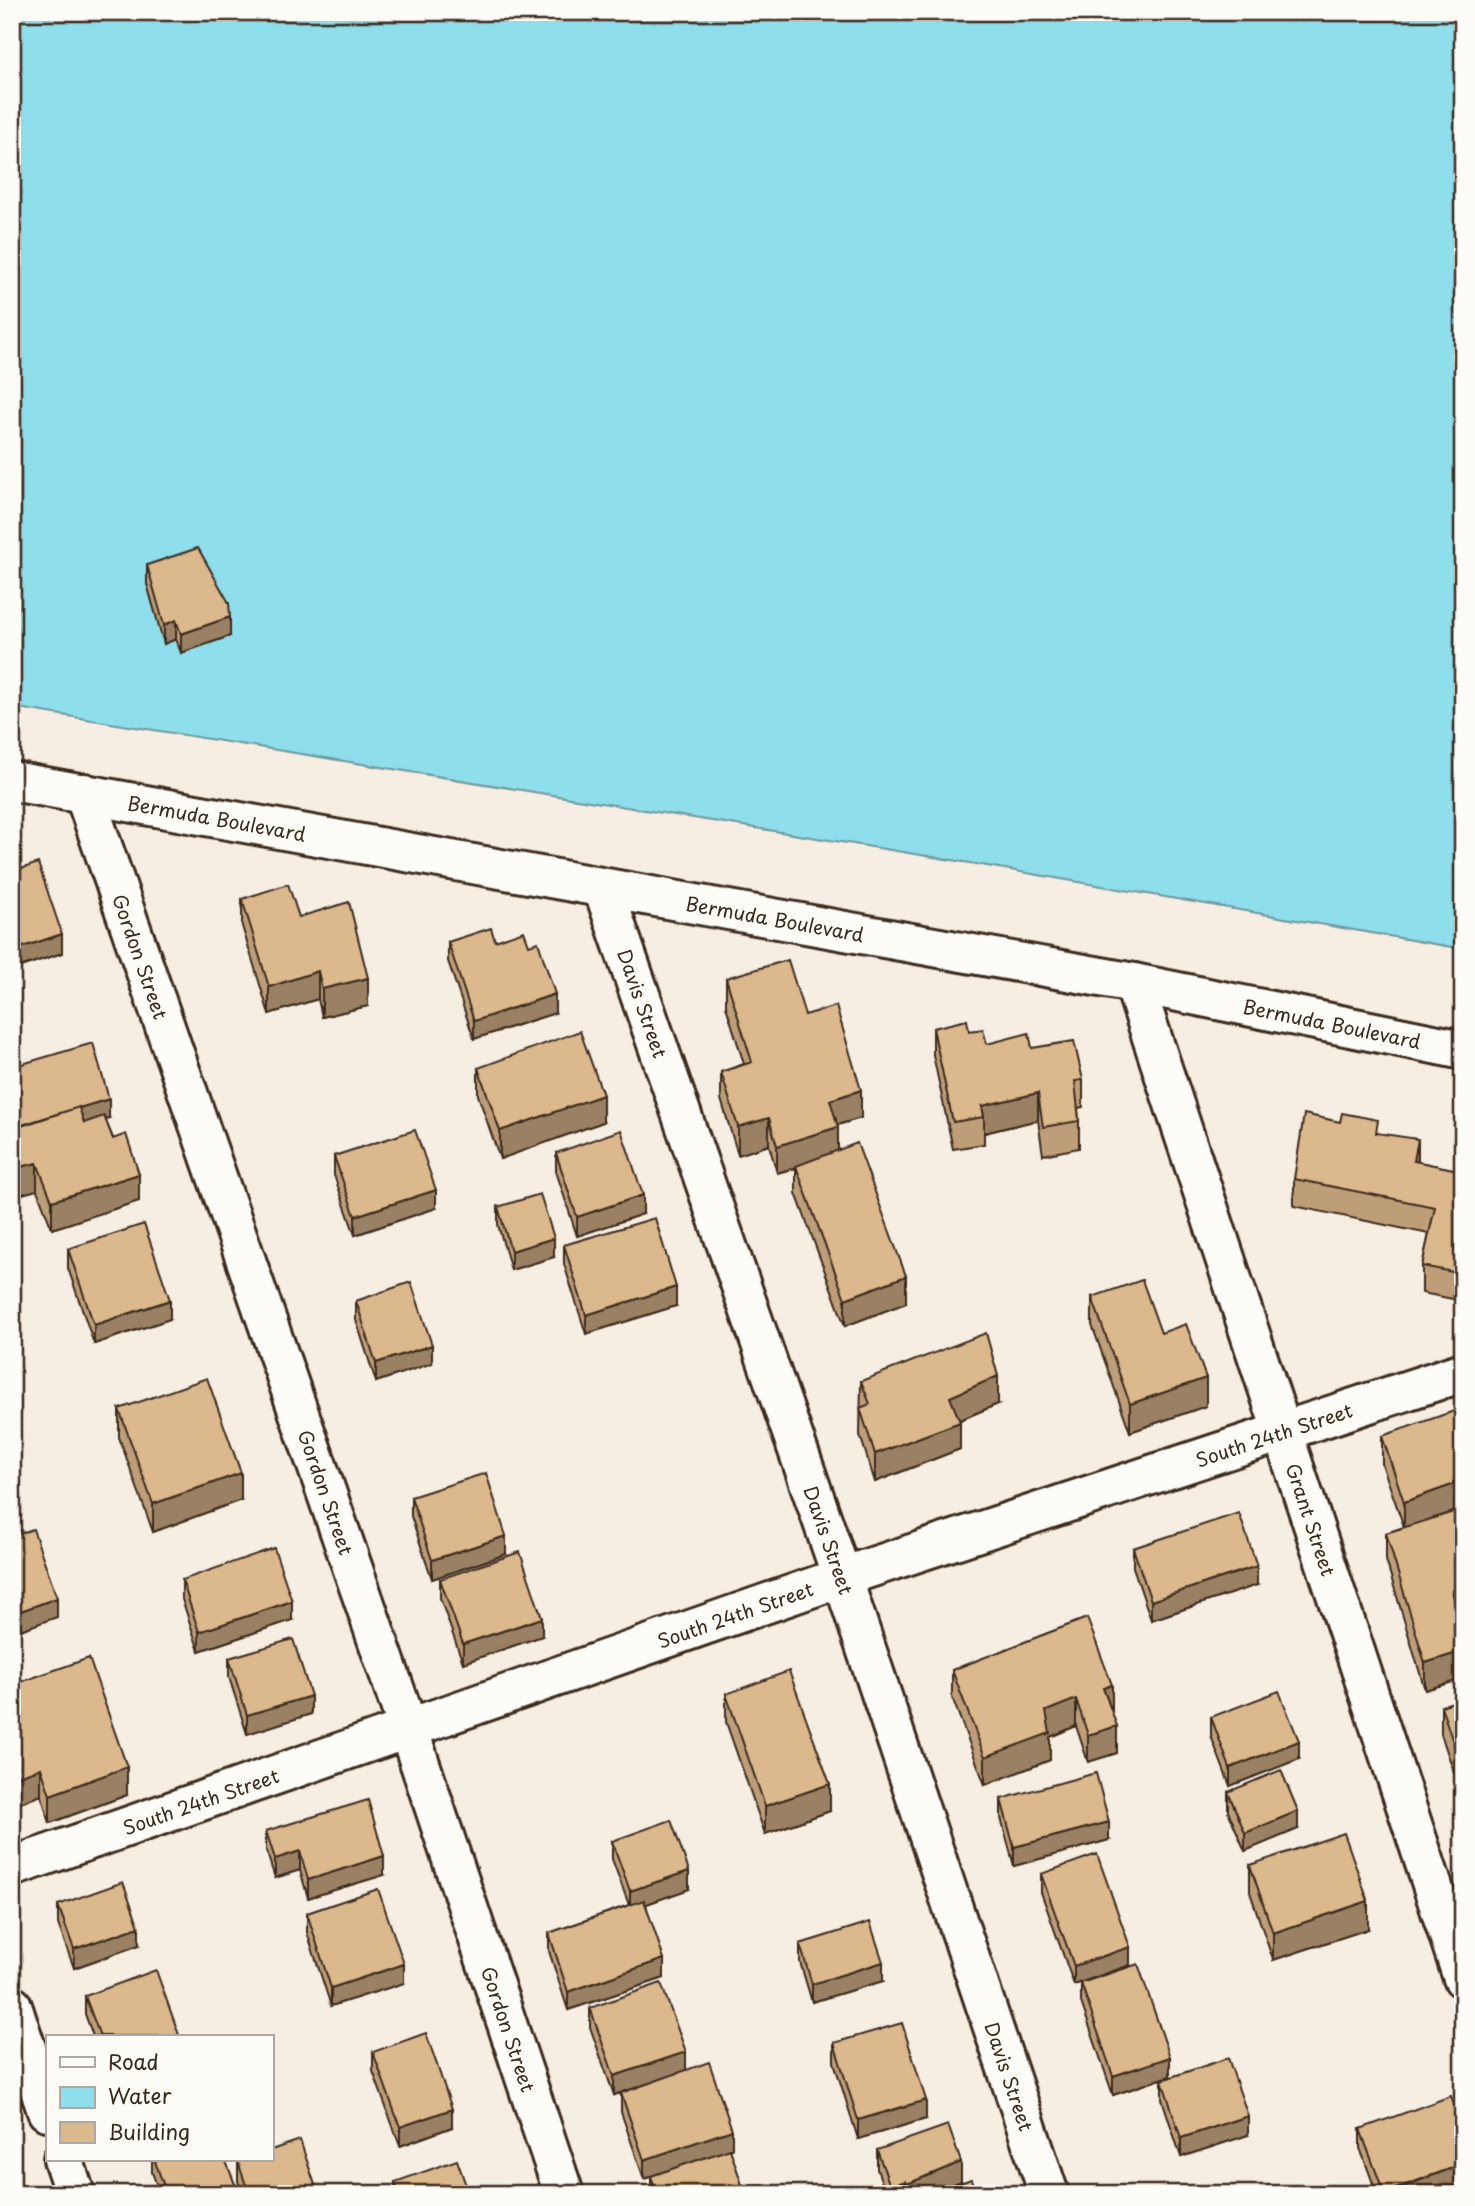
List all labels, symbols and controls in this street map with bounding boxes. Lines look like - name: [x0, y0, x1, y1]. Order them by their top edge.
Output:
- street label: Bermuda Boulevard: [125, 788, 308, 848]
- street label: Bermuda Boulevard: [683, 889, 866, 948]
- street label: Gordon Street: [106, 890, 175, 1023]
- street label: Davis Street: [611, 945, 675, 1062]
- street label: Bermuda Boulevard: [1241, 992, 1424, 1055]
- street label: South 24th Street: [1192, 1395, 1356, 1473]
- street label: Gordon Street: [292, 1426, 361, 1559]
- street label: Grant Street: [1280, 1459, 1343, 1580]
- street label: Davis Street: [797, 1482, 861, 1598]
- street label: South 24th Street: [653, 1574, 817, 1654]
- street label: South 24th Street: [119, 1761, 283, 1841]
- street label: Gordon Street: [475, 1963, 543, 2096]
- street label: Davis Street: [978, 2018, 1041, 2135]
- legend: [46, 2035, 273, 2160]
- text: Road: [108, 2045, 159, 2077]
- text: Water: [108, 2079, 172, 2111]
- text: Building: [108, 2115, 190, 2147]

